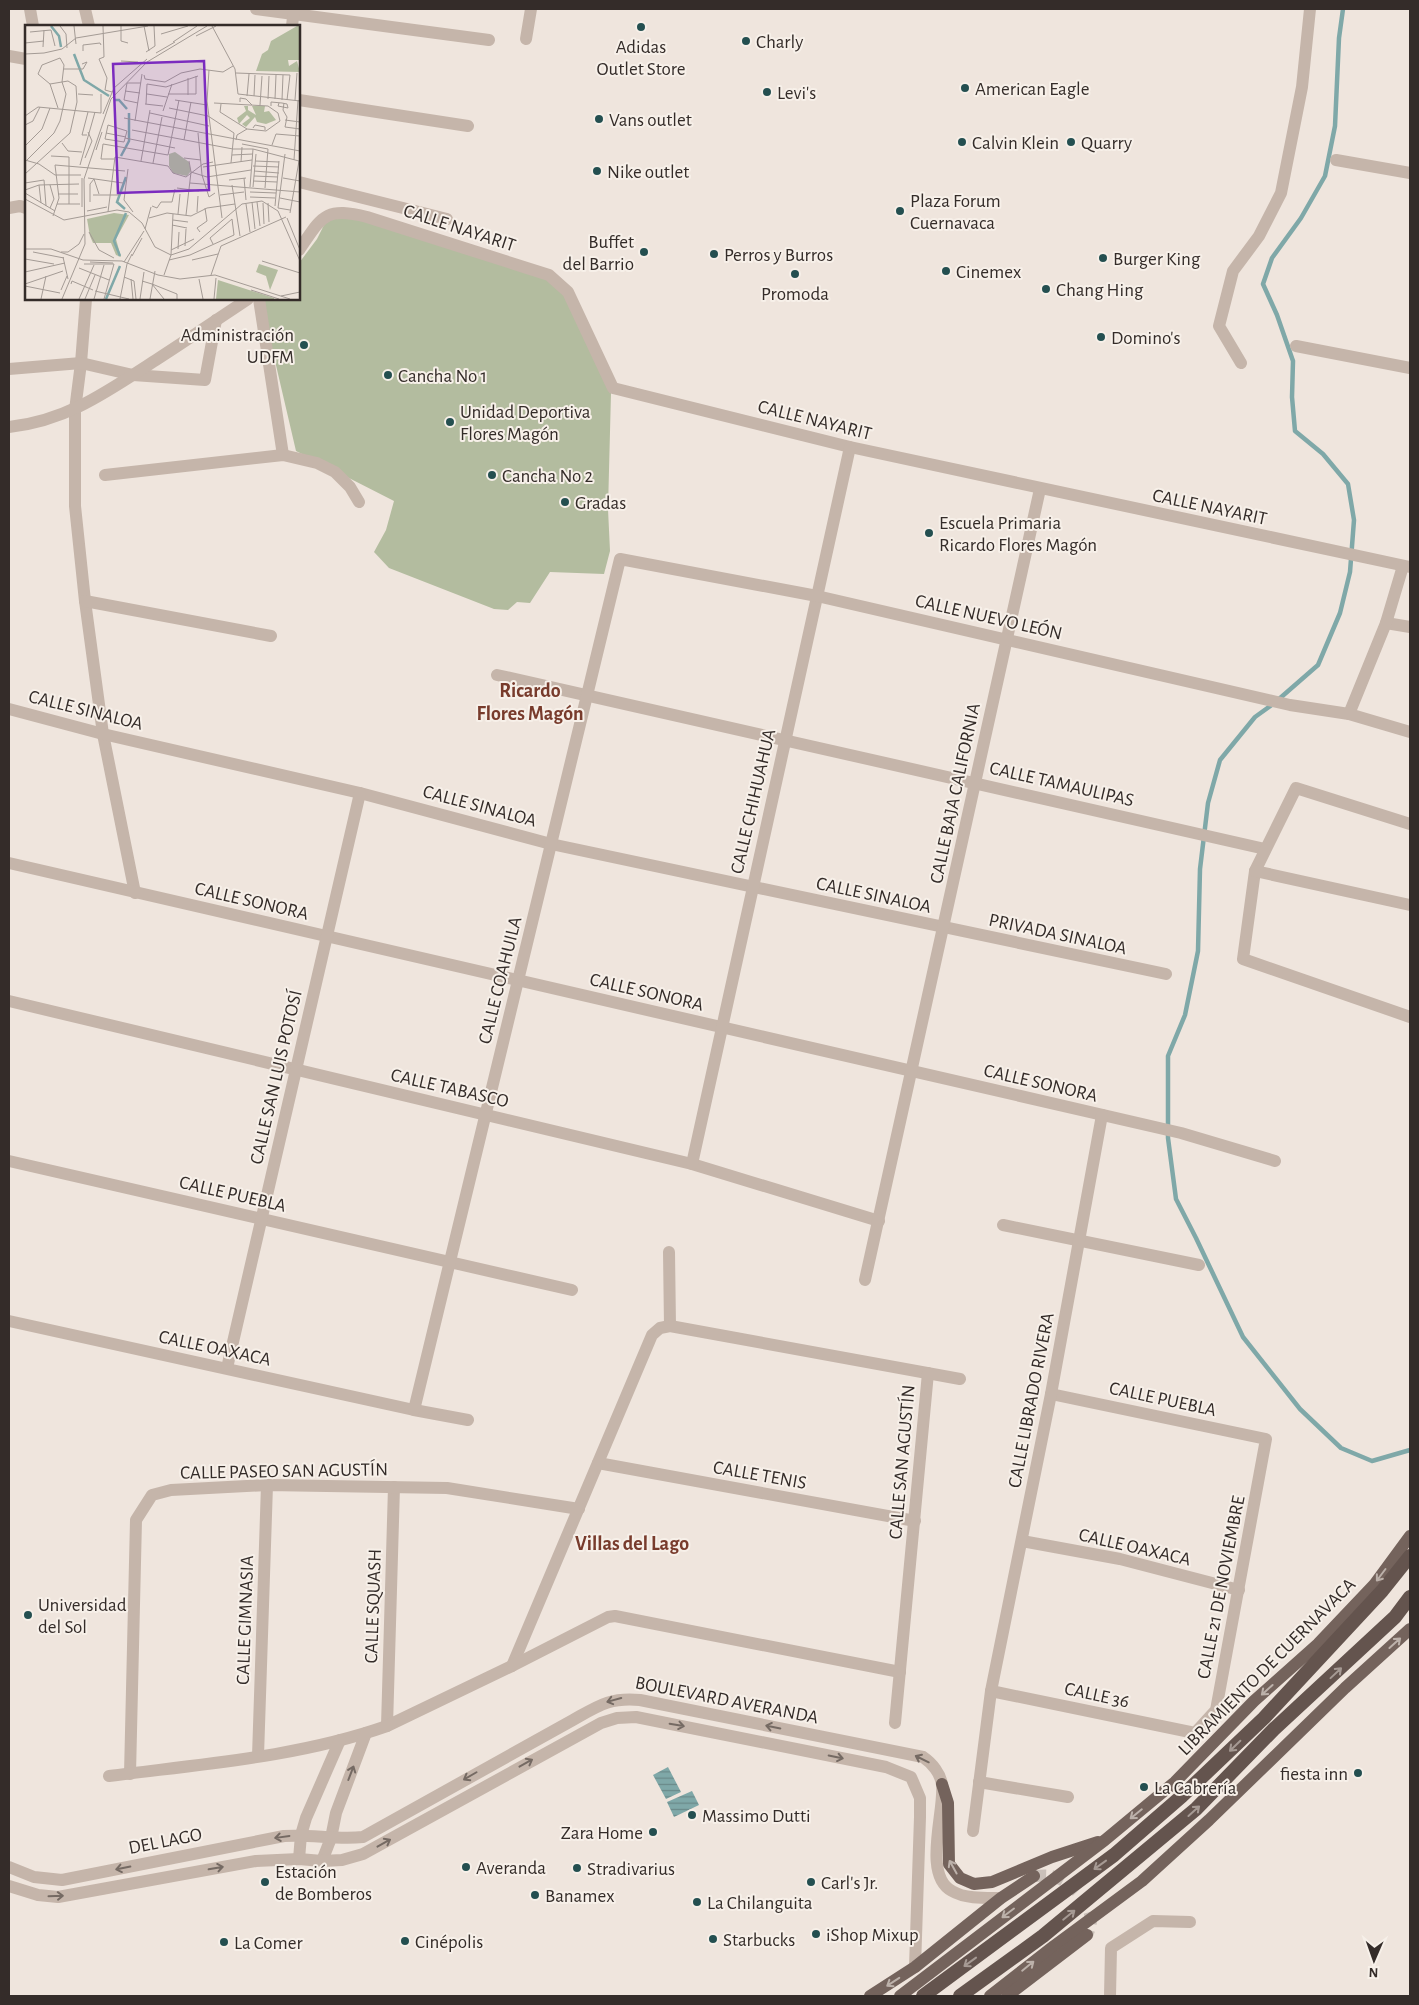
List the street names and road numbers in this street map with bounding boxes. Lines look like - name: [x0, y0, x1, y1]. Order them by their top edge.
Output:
- street label: CALLE NAYARIT: [401, 201, 518, 256]
- street label: CALLE NAYARIT: [756, 397, 874, 444]
- street label: CALLE NAYARIT: [1151, 486, 1269, 529]
- street label: CALLE NUEVO LEÓN: [913, 589, 1065, 644]
- street label: CALLE SINALOA: [27, 687, 145, 734]
- street label: CALLE BAJA CALIFORNIA: [927, 701, 984, 885]
- street label: CALLE CHIHUAHUA: [728, 727, 779, 876]
- street label: CALLE TAMAULIPAS: [988, 759, 1136, 810]
- street label: CALLE SINALOA: [421, 782, 539, 831]
- street label: CALLE SINALOA: [814, 874, 933, 917]
- street label: CALLE SONORA: [193, 879, 310, 924]
- street label: PRIVADA SINALOA: [987, 911, 1128, 958]
- street label: CALLE COAHUILA: [475, 915, 525, 1046]
- street label: CALLE SONORA: [588, 970, 705, 1015]
- street label: CALLE SAN LUIS POTOSÍ: [245, 987, 306, 1166]
- street label: CALLE SONORA: [982, 1061, 1099, 1106]
- street label: CALLE TABASCO: [389, 1066, 510, 1111]
- street label: CALLE PUEBLA: [177, 1173, 288, 1216]
- street label: CALLE LIBRADO RIVERA: [1005, 1311, 1058, 1489]
- street label: CALLE OAXACA: [157, 1327, 273, 1370]
- street label: CALLE PUEBLA: [1107, 1379, 1218, 1420]
- street label: CALLE SAN AGUSTÍN: [884, 1384, 919, 1540]
- street label: CALLE PASEO SAN AGUSTÍN: [180, 1458, 388, 1483]
- street label: CALLE TENIS: [712, 1458, 808, 1493]
- street label: CALLE 21 DE NOVIEMBRE: [1194, 1494, 1249, 1680]
- street label: CALLE OAXACA: [1077, 1525, 1193, 1570]
- street label: CALLE SQUASH: [362, 1548, 385, 1664]
- street label: CALLE GIMNASIA: [234, 1555, 257, 1685]
- street label: LIBRAMIENTO DE CUERNAVACA: [1175, 1575, 1359, 1759]
- street label: BOULEVARD AVERANDA: [633, 1673, 820, 1728]
- street label: CALLE 36: [1063, 1679, 1131, 1712]
- street label: DEL LAGO: [127, 1825, 204, 1858]

